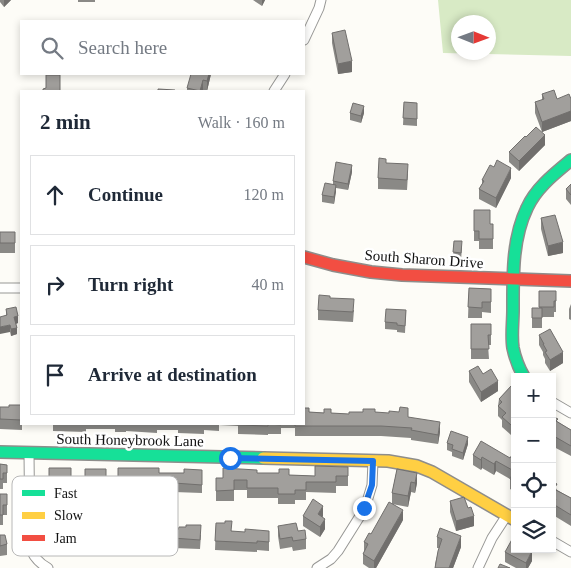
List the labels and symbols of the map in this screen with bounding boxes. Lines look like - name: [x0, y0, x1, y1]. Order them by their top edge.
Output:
- north arrow: [451, 15, 496, 60]
- street label: South Sharon Drive: [364, 247, 484, 271]
- street label: South Honeybrook Lane: [56, 431, 204, 449]
- route start: [219, 447, 242, 470]
- legend: [12, 476, 178, 556]
- text: Fast: [54, 486, 77, 501]
- route end: [353, 497, 376, 520]
- text: Slow: [54, 508, 84, 523]
- text: Jam: [54, 531, 77, 546]

